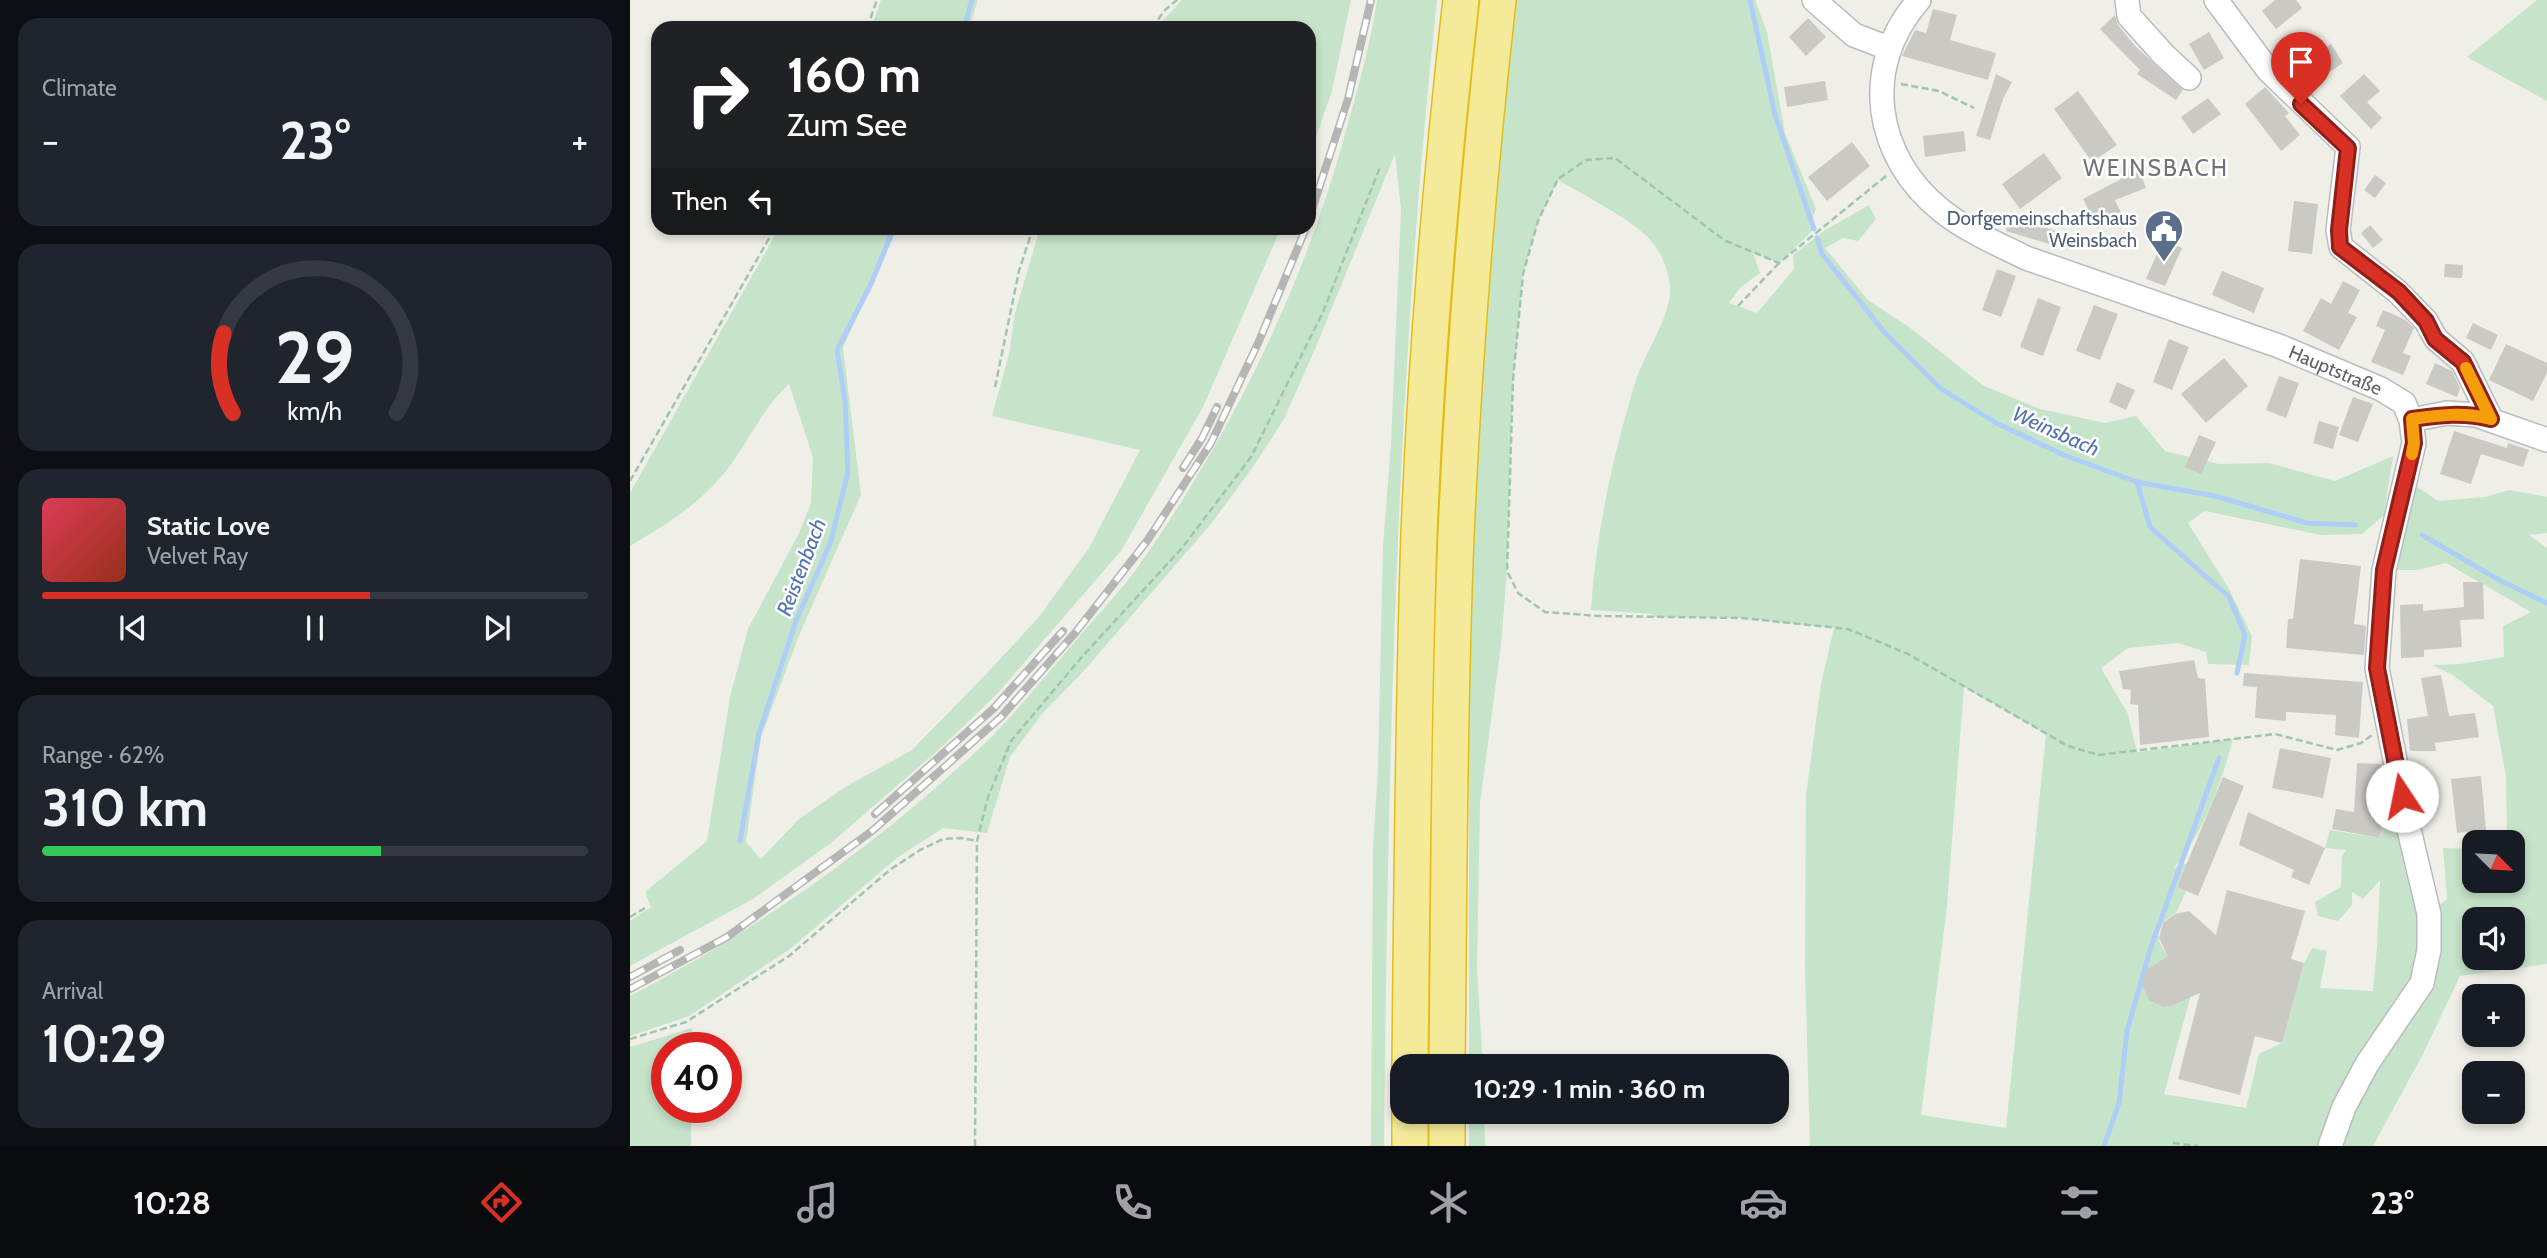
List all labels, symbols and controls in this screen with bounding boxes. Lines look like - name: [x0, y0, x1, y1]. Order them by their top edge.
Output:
- pin: [2271, 32, 2331, 104]
- icon: arrive: [2282, 43, 2320, 81]
- text: 160 m: [787, 45, 921, 104]
- icon: right: [672, 49, 763, 140]
- text: Climate: [42, 74, 117, 102]
- text: Zum See: [787, 105, 907, 144]
- text: 23°: [280, 109, 350, 172]
- text: −: [42, 117, 59, 164]
- text: +: [571, 117, 588, 164]
- district label: WEINSBACH: [2083, 154, 2229, 182]
- icon: left: [742, 182, 780, 220]
- text: Then: [672, 185, 728, 217]
- place label: Dorfgemeinschaftshaus Weinsbach: [1947, 207, 2137, 252]
- public building icon: Dorfgemeinschaftshaus Weinsbach: [2143, 208, 2185, 263]
- text: 29: [275, 314, 355, 402]
- street label: Hauptstraße: [2285, 340, 2386, 400]
- text: km/h: [288, 396, 342, 426]
- water label: Weinsbach: [2009, 401, 2103, 461]
- text: Static Love: [147, 510, 270, 542]
- water label: Reistenbach: [771, 515, 831, 619]
- text: Velvet Ray: [147, 542, 248, 570]
- icon: previous: [114, 609, 152, 647]
- icon: pause: [296, 609, 334, 647]
- icon: next: [478, 609, 516, 647]
- text: Range · 62%: [42, 741, 165, 769]
- position arrow: [2365, 759, 2439, 833]
- text: 310 km: [42, 776, 208, 839]
- north arrow: [2462, 830, 2525, 892]
- map controls: [2462, 830, 2525, 1124]
- button: sound: [2462, 907, 2525, 970]
- text: Arrival: [42, 977, 103, 1005]
- button: +: [2462, 984, 2525, 1047]
- text: 10:29: [42, 1012, 166, 1075]
- speed limit sign: 40: [651, 1032, 742, 1123]
- button: −: [2462, 1061, 2525, 1124]
- text: 10:29 · 1 min · 360 m: [1474, 1073, 1705, 1105]
- icon: directions: [477, 1178, 526, 1227]
- icon: music: [793, 1178, 842, 1227]
- icon: phone: [1108, 1178, 1157, 1227]
- icon: climate: [1424, 1178, 1473, 1227]
- icon: car: [1739, 1178, 1788, 1227]
- icon: filters: [2055, 1178, 2104, 1227]
- text: 10:28: [133, 1183, 211, 1222]
- text: 23°: [2370, 1183, 2414, 1222]

